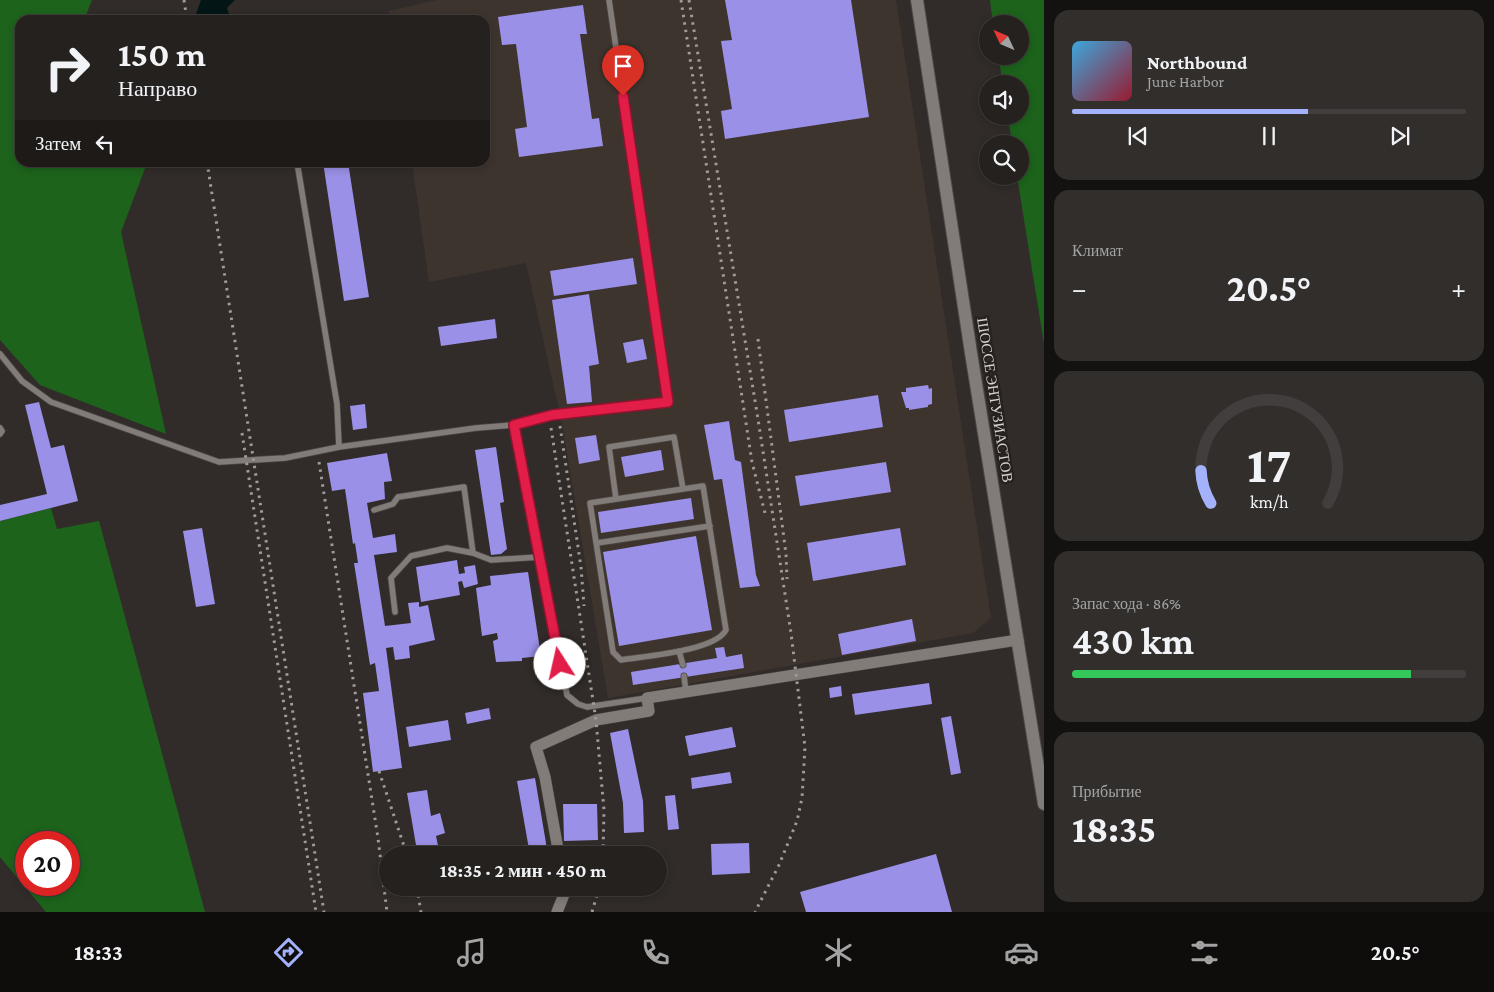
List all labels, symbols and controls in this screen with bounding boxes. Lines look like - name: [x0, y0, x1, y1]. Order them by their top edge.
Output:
- north arrow: [979, 15, 1029, 65]
- map controls: [979, 15, 1029, 185]
- icon: right: [35, 35, 100, 100]
- text: 150 m: [118, 35, 206, 74]
- pin: [602, 45, 644, 96]
- icon: arrive: [609, 52, 637, 80]
- text: Northbound: [1147, 52, 1247, 73]
- text: June Harbor: [1147, 73, 1224, 90]
- button: sound: [979, 75, 1029, 125]
- text: Направо: [118, 76, 197, 101]
- icon: previous: [1124, 122, 1152, 150]
- icon: pause: [1255, 122, 1283, 150]
- icon: next: [1386, 122, 1414, 150]
- icon: left: [91, 130, 119, 158]
- text: Затем: [35, 133, 81, 154]
- button: search: [979, 135, 1029, 185]
- text: Климат: [1072, 242, 1123, 259]
- text: 20.5°: [1227, 267, 1311, 309]
- text: −: [1072, 273, 1087, 304]
- text: +: [1451, 273, 1466, 304]
- street label: ШОССЕ ЭНТУЗИАСТОВ: [974, 316, 1016, 484]
- text: 17: [1247, 435, 1291, 493]
- text: km/h: [1250, 492, 1289, 512]
- text: Запас хода · 86%: [1072, 595, 1181, 612]
- text: 430 km: [1072, 620, 1194, 662]
- position arrow: [533, 637, 585, 689]
- text: Прибытие: [1072, 783, 1142, 800]
- text: 18:35: [1072, 808, 1156, 850]
- speed limit sign: 20: [15, 831, 80, 896]
- text: 18:35 · 2 мин · 450 m: [440, 860, 606, 881]
- icon: directions: [271, 935, 306, 970]
- icon: music: [454, 935, 489, 970]
- icon: phone: [638, 935, 673, 970]
- icon: climate: [821, 935, 856, 970]
- icon: car: [1004, 935, 1039, 970]
- icon: filters: [1187, 935, 1222, 970]
- text: 18:33: [74, 940, 123, 965]
- text: 20.5°: [1371, 940, 1420, 965]

